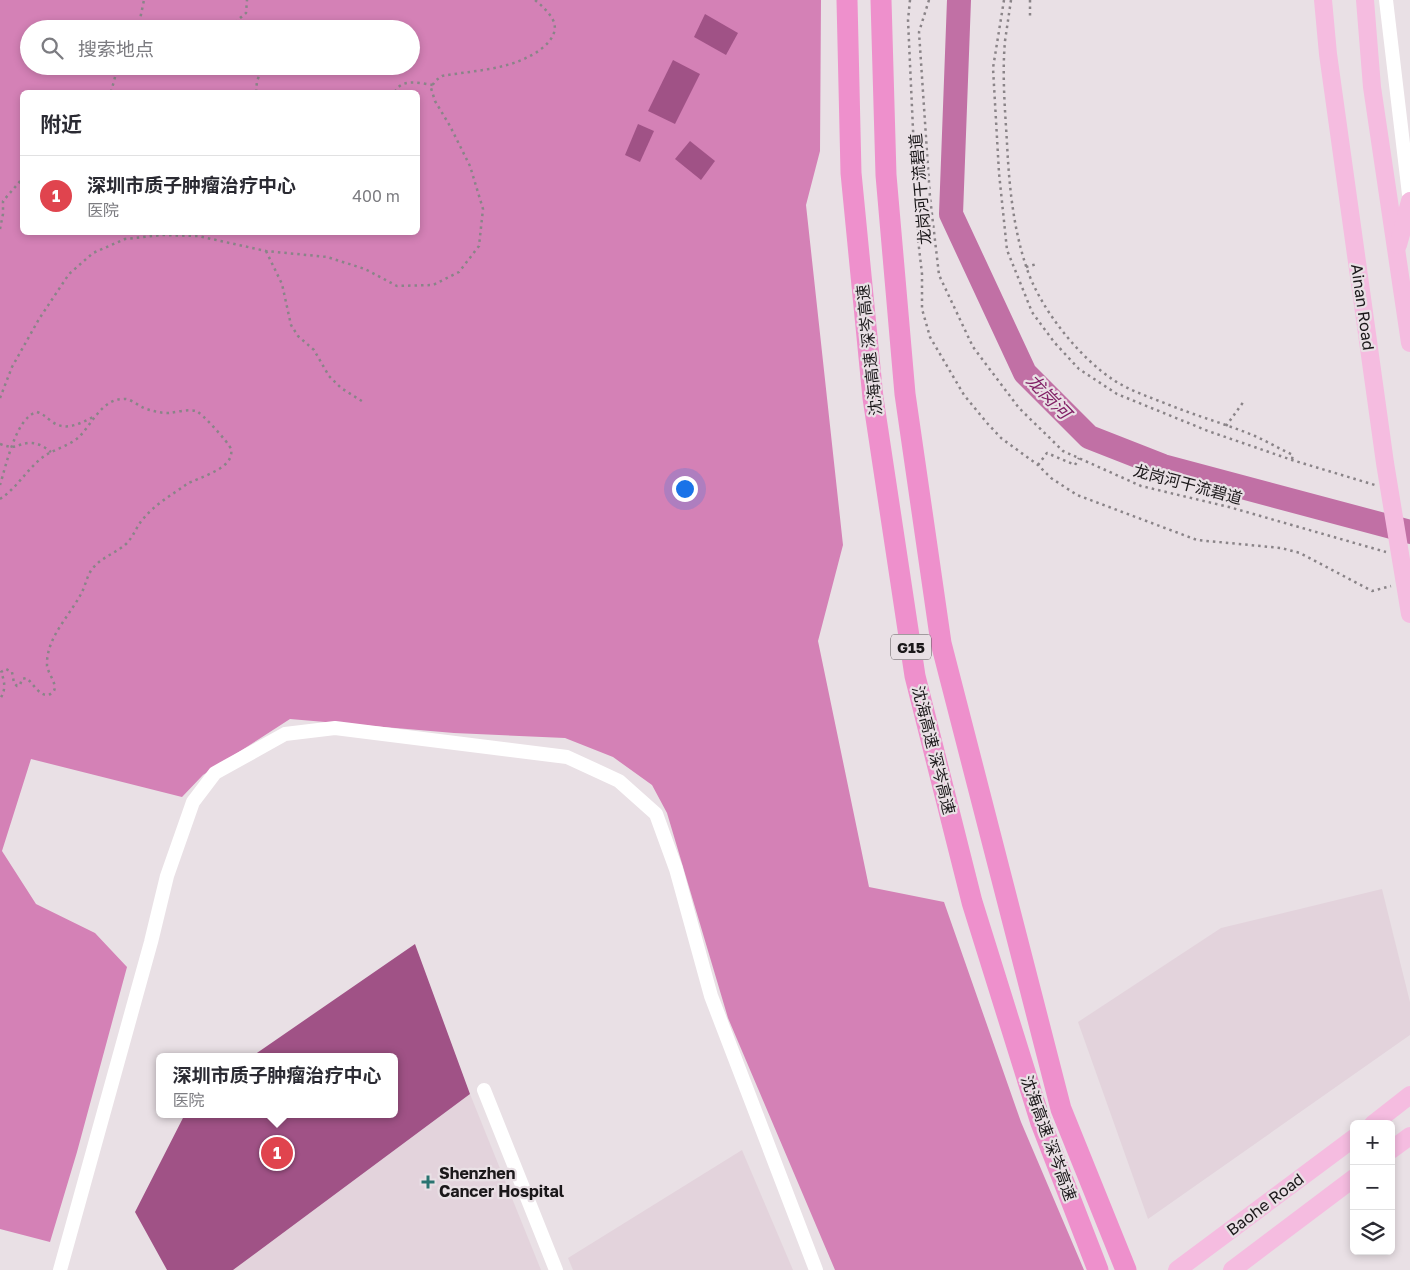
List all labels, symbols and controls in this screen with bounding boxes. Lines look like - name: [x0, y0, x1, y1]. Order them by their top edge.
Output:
- search box: [20, 20, 420, 75]
- icon: search: [38, 34, 66, 62]
- text: 搜索地点: [78, 37, 154, 60]
- text: 附近: [40, 111, 82, 137]
- street label: 龙岗河干流碧道: [905, 132, 935, 246]
- text: 深圳市质子肿瘤治疗中心: [87, 173, 296, 196]
- text: 1: [52, 186, 60, 206]
- text: 400 m: [352, 186, 400, 206]
- text: 医院: [87, 200, 119, 220]
- street label: Ainan Road: [1347, 263, 1379, 351]
- street label: 沈海高速 深岑高速: [852, 283, 886, 417]
- water label: 龙岗河: [1022, 369, 1078, 425]
- street label: 龙岗河干流碧道: [1131, 460, 1245, 508]
- your location: [672, 476, 698, 502]
- road number: G15: [891, 634, 931, 660]
- street label: 沈海高速 深岑高速: [908, 684, 960, 816]
- popup: [156, 1053, 398, 1118]
- text: 深圳市质子肿瘤治疗中心: [172, 1063, 382, 1086]
- street label: 沈海高速 深岑高速: [1017, 1073, 1081, 1203]
- text: 医院: [172, 1090, 205, 1110]
- map controls: [1350, 1120, 1395, 1255]
- button: +: [1350, 1120, 1395, 1165]
- pin: 1: [261, 1134, 293, 1172]
- place label: Shenzhen Cancer Hospital: [439, 1163, 565, 1201]
- button: −: [1350, 1165, 1395, 1210]
- street label: Baohe Road: [1222, 1168, 1308, 1240]
- marker: Shenzhen Cancer Hospital: [421, 1175, 435, 1189]
- button: layers: [1350, 1210, 1395, 1255]

